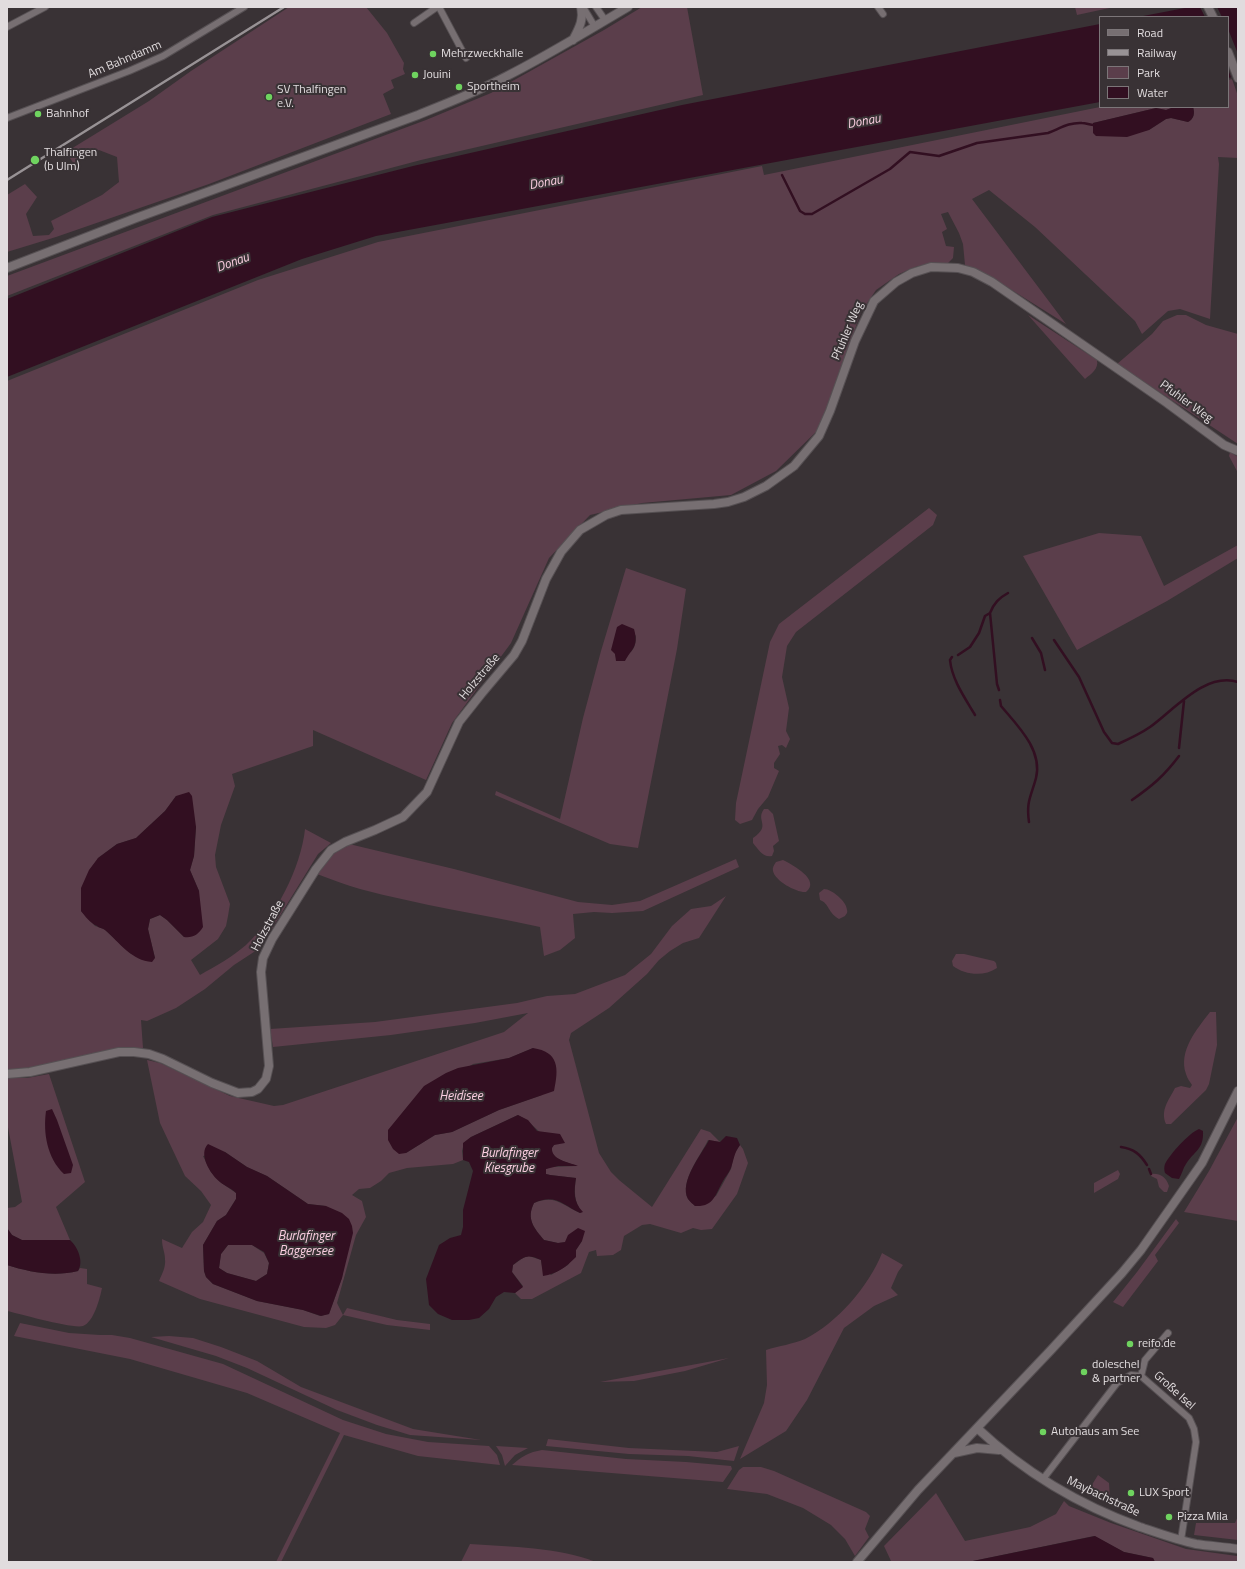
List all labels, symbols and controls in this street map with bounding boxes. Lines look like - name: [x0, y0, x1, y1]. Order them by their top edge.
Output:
- legend: [1099, 16, 1229, 108]
- text: Road: [1137, 23, 1163, 42]
- street label: Am Bahndamm: [86, 38, 164, 82]
- text: Railway: [1137, 43, 1177, 62]
- place label: Mehrzweckhalle: [441, 47, 523, 61]
- marker: Mehrzweckhalle: [428, 49, 438, 59]
- text: Park: [1137, 63, 1160, 82]
- place label: Jouini: [423, 68, 451, 82]
- marker: Jouini: [410, 70, 420, 80]
- place label: Sportheim: [467, 80, 520, 94]
- marker: Sportheim: [454, 82, 464, 92]
- place label: SV Thalfingen e.V.: [277, 83, 346, 111]
- text: Water: [1137, 83, 1168, 102]
- marker: SV Thalfingen e.V.: [264, 92, 274, 102]
- place label: Bahnhof: [46, 107, 89, 121]
- marker: Bahnhof: [33, 109, 43, 119]
- water label: Donau: [846, 111, 882, 133]
- place label: Thalfingen (b Ulm): [44, 146, 97, 174]
- marker: Thalfingen (b Ulm): [29, 154, 41, 166]
- water label: Donau: [528, 172, 564, 194]
- water label: Donau: [214, 250, 252, 276]
- street label: Pfuhler Weg: [829, 300, 867, 362]
- street label: Pfuhler Weg: [1157, 378, 1215, 426]
- street label: Holzstraße: [457, 651, 503, 703]
- street label: Holzstraße: [249, 898, 287, 954]
- water label: Heidisee: [439, 1089, 483, 1105]
- water label: Burlafinger Kiesgrube: [481, 1146, 537, 1177]
- water label: Burlafinger Baggersee: [278, 1229, 334, 1260]
- place label: reifo.de: [1138, 1337, 1176, 1351]
- marker: reifo.de: [1125, 1339, 1135, 1349]
- place label: doleschel & partner: [1092, 1358, 1140, 1386]
- marker: doleschel & partner: [1079, 1367, 1089, 1377]
- street label: Große Isel: [1150, 1369, 1198, 1413]
- place label: Autohaus am See: [1051, 1425, 1139, 1439]
- marker: Autohaus am See: [1038, 1427, 1048, 1437]
- street label: Maybachstraße: [1064, 1474, 1142, 1520]
- place label: LUX Sport: [1139, 1486, 1189, 1500]
- marker: LUX Sport: [1126, 1488, 1136, 1498]
- place label: Pizza Mila: [1177, 1510, 1228, 1524]
- marker: Pizza Mila: [1164, 1512, 1174, 1522]

